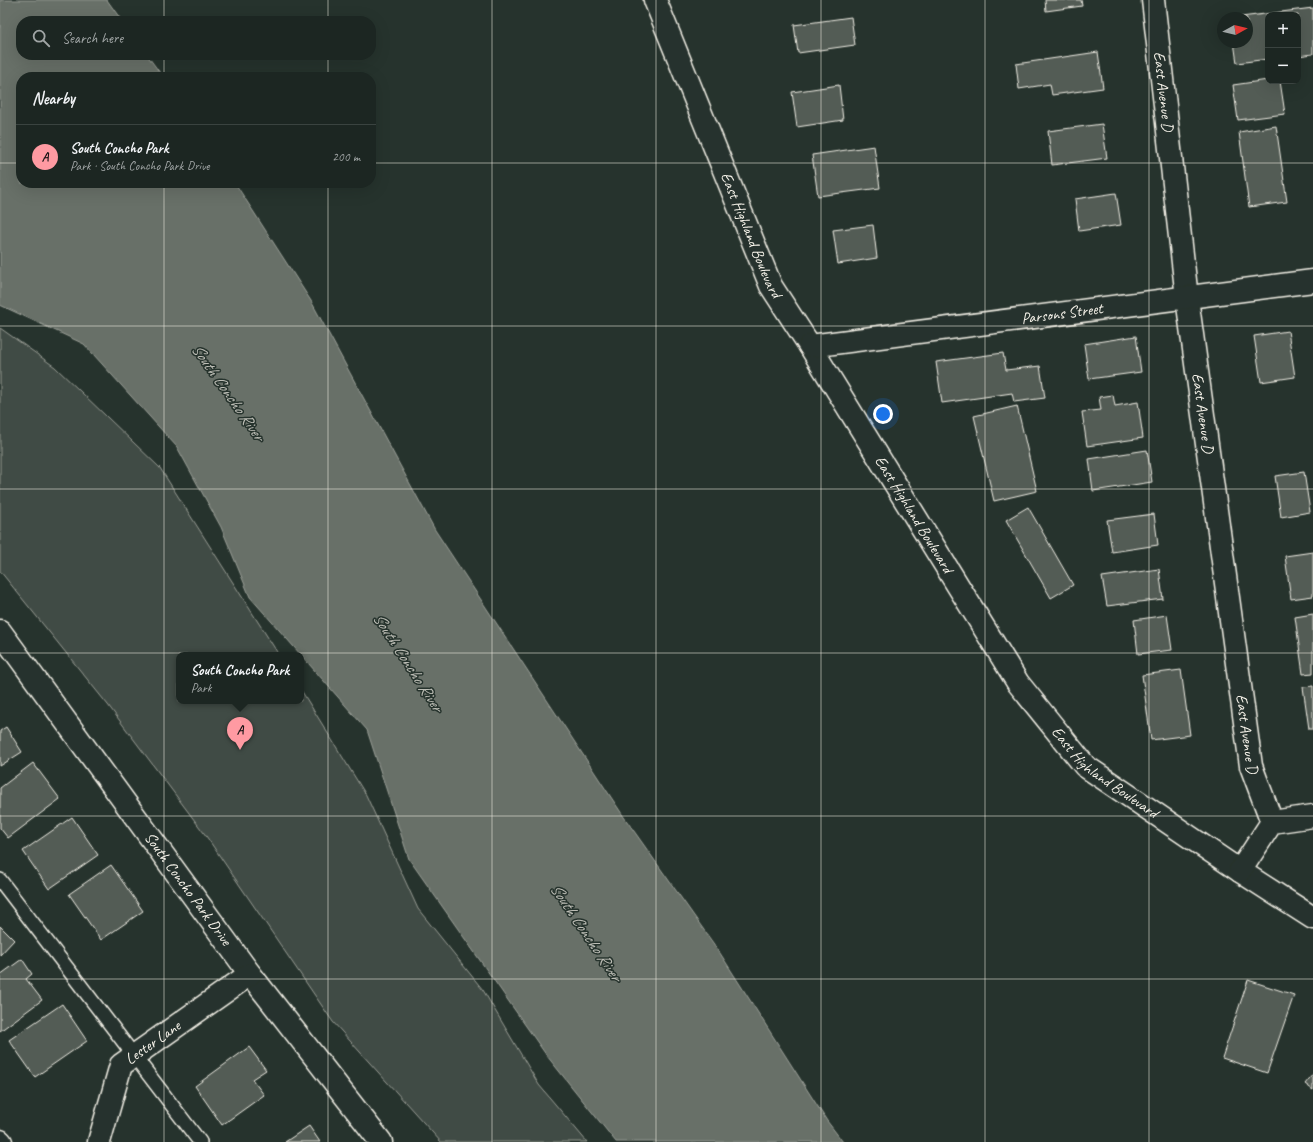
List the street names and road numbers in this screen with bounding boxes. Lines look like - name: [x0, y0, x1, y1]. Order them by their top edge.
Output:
- street label: East Avenue D: [1149, 50, 1178, 134]
- street label: East Highland Boulevard: [716, 169, 788, 304]
- street label: Parsons Street: [1020, 298, 1105, 329]
- street label: East Avenue D: [1187, 372, 1218, 456]
- street label: East Highland Boulevard: [870, 452, 959, 579]
- street label: East Avenue D: [1231, 693, 1264, 778]
- street label: East Highland Boulevard: [1047, 722, 1164, 824]
- street label: South Concho Park Drive: [140, 828, 237, 951]
- street label: Lester Lane: [121, 1015, 186, 1069]

